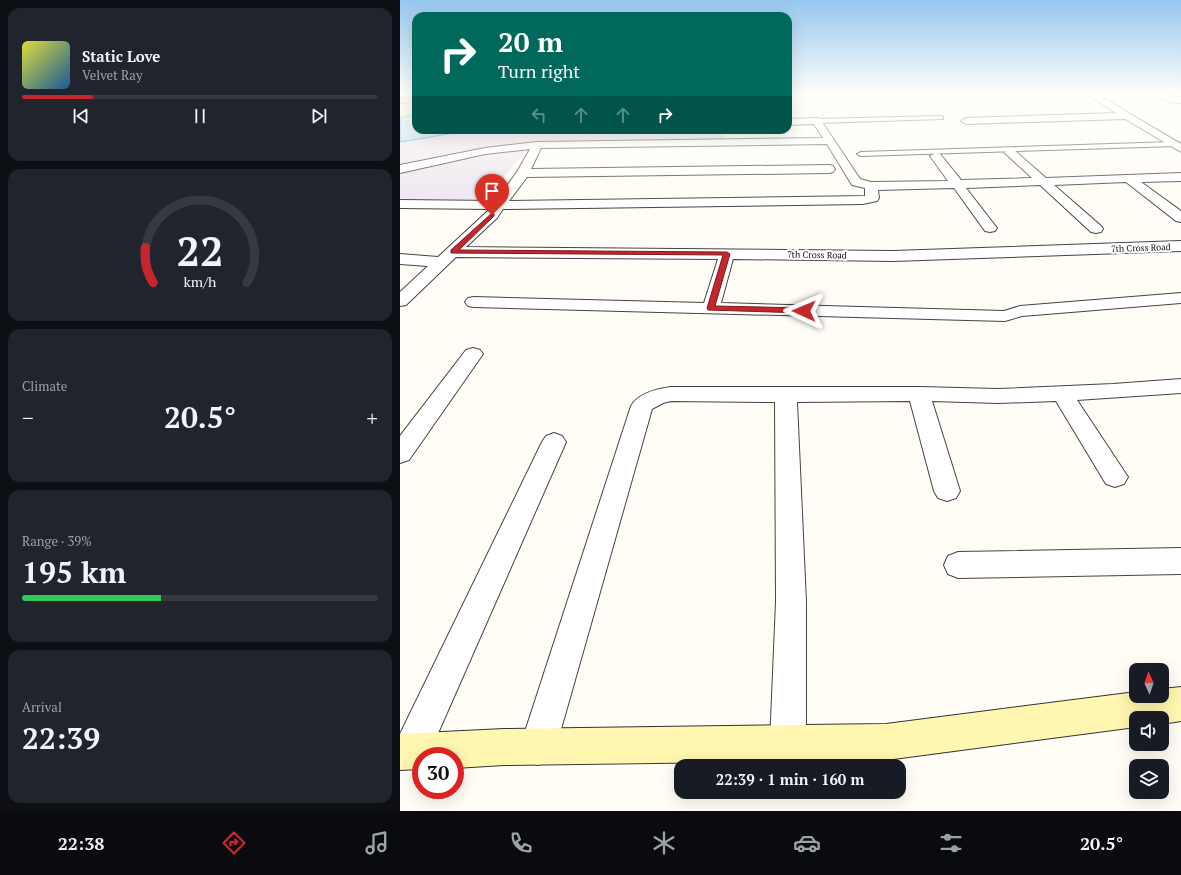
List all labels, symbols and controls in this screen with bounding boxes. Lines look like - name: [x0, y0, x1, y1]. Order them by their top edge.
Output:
- text: 20 m: [498, 23, 563, 60]
- icon: right: [432, 28, 484, 80]
- text: Static Love: [82, 46, 160, 66]
- text: Turn right: [498, 59, 580, 83]
- text: Velvet Ray: [82, 66, 142, 84]
- icon: left: [528, 104, 550, 126]
- icon: ahead: [570, 104, 592, 126]
- icon: ahead: [612, 104, 634, 126]
- icon: right: [654, 104, 676, 126]
- icon: previous: [70, 105, 92, 127]
- icon: pause: [189, 105, 211, 127]
- icon: next: [308, 105, 330, 127]
- pin: [475, 174, 509, 215]
- icon: arrive: [481, 180, 503, 202]
- text: 22: [176, 223, 224, 278]
- street label: 7th Cross Road: [1111, 241, 1171, 255]
- street label: 7th Cross Road: [787, 248, 847, 262]
- text: km/h: [184, 271, 217, 290]
- position arrow: [783, 290, 825, 332]
- text: Climate: [22, 377, 67, 395]
- text: 20.5°: [164, 397, 236, 437]
- text: −: [22, 403, 34, 432]
- text: +: [366, 403, 378, 432]
- text: Range · 39%: [22, 532, 92, 550]
- text: 195 km: [22, 552, 126, 592]
- north arrow: [1129, 663, 1169, 703]
- map controls: [1129, 663, 1169, 799]
- text: Arrival: [22, 698, 62, 716]
- button: sound: [1129, 711, 1169, 751]
- text: 22:39: [22, 718, 100, 758]
- speed limit sign: 30: [412, 747, 464, 799]
- button: layers: [1129, 759, 1169, 799]
- text: 22:39 · 1 min · 160 m: [716, 769, 864, 789]
- icon: directions: [220, 829, 248, 857]
- icon: music: [363, 829, 391, 857]
- icon: phone: [507, 829, 535, 857]
- icon: climate: [650, 829, 678, 857]
- icon: car: [793, 829, 821, 857]
- icon: filters: [937, 829, 965, 857]
- text: 22:38: [58, 831, 105, 855]
- text: 20.5°: [1080, 831, 1123, 855]

